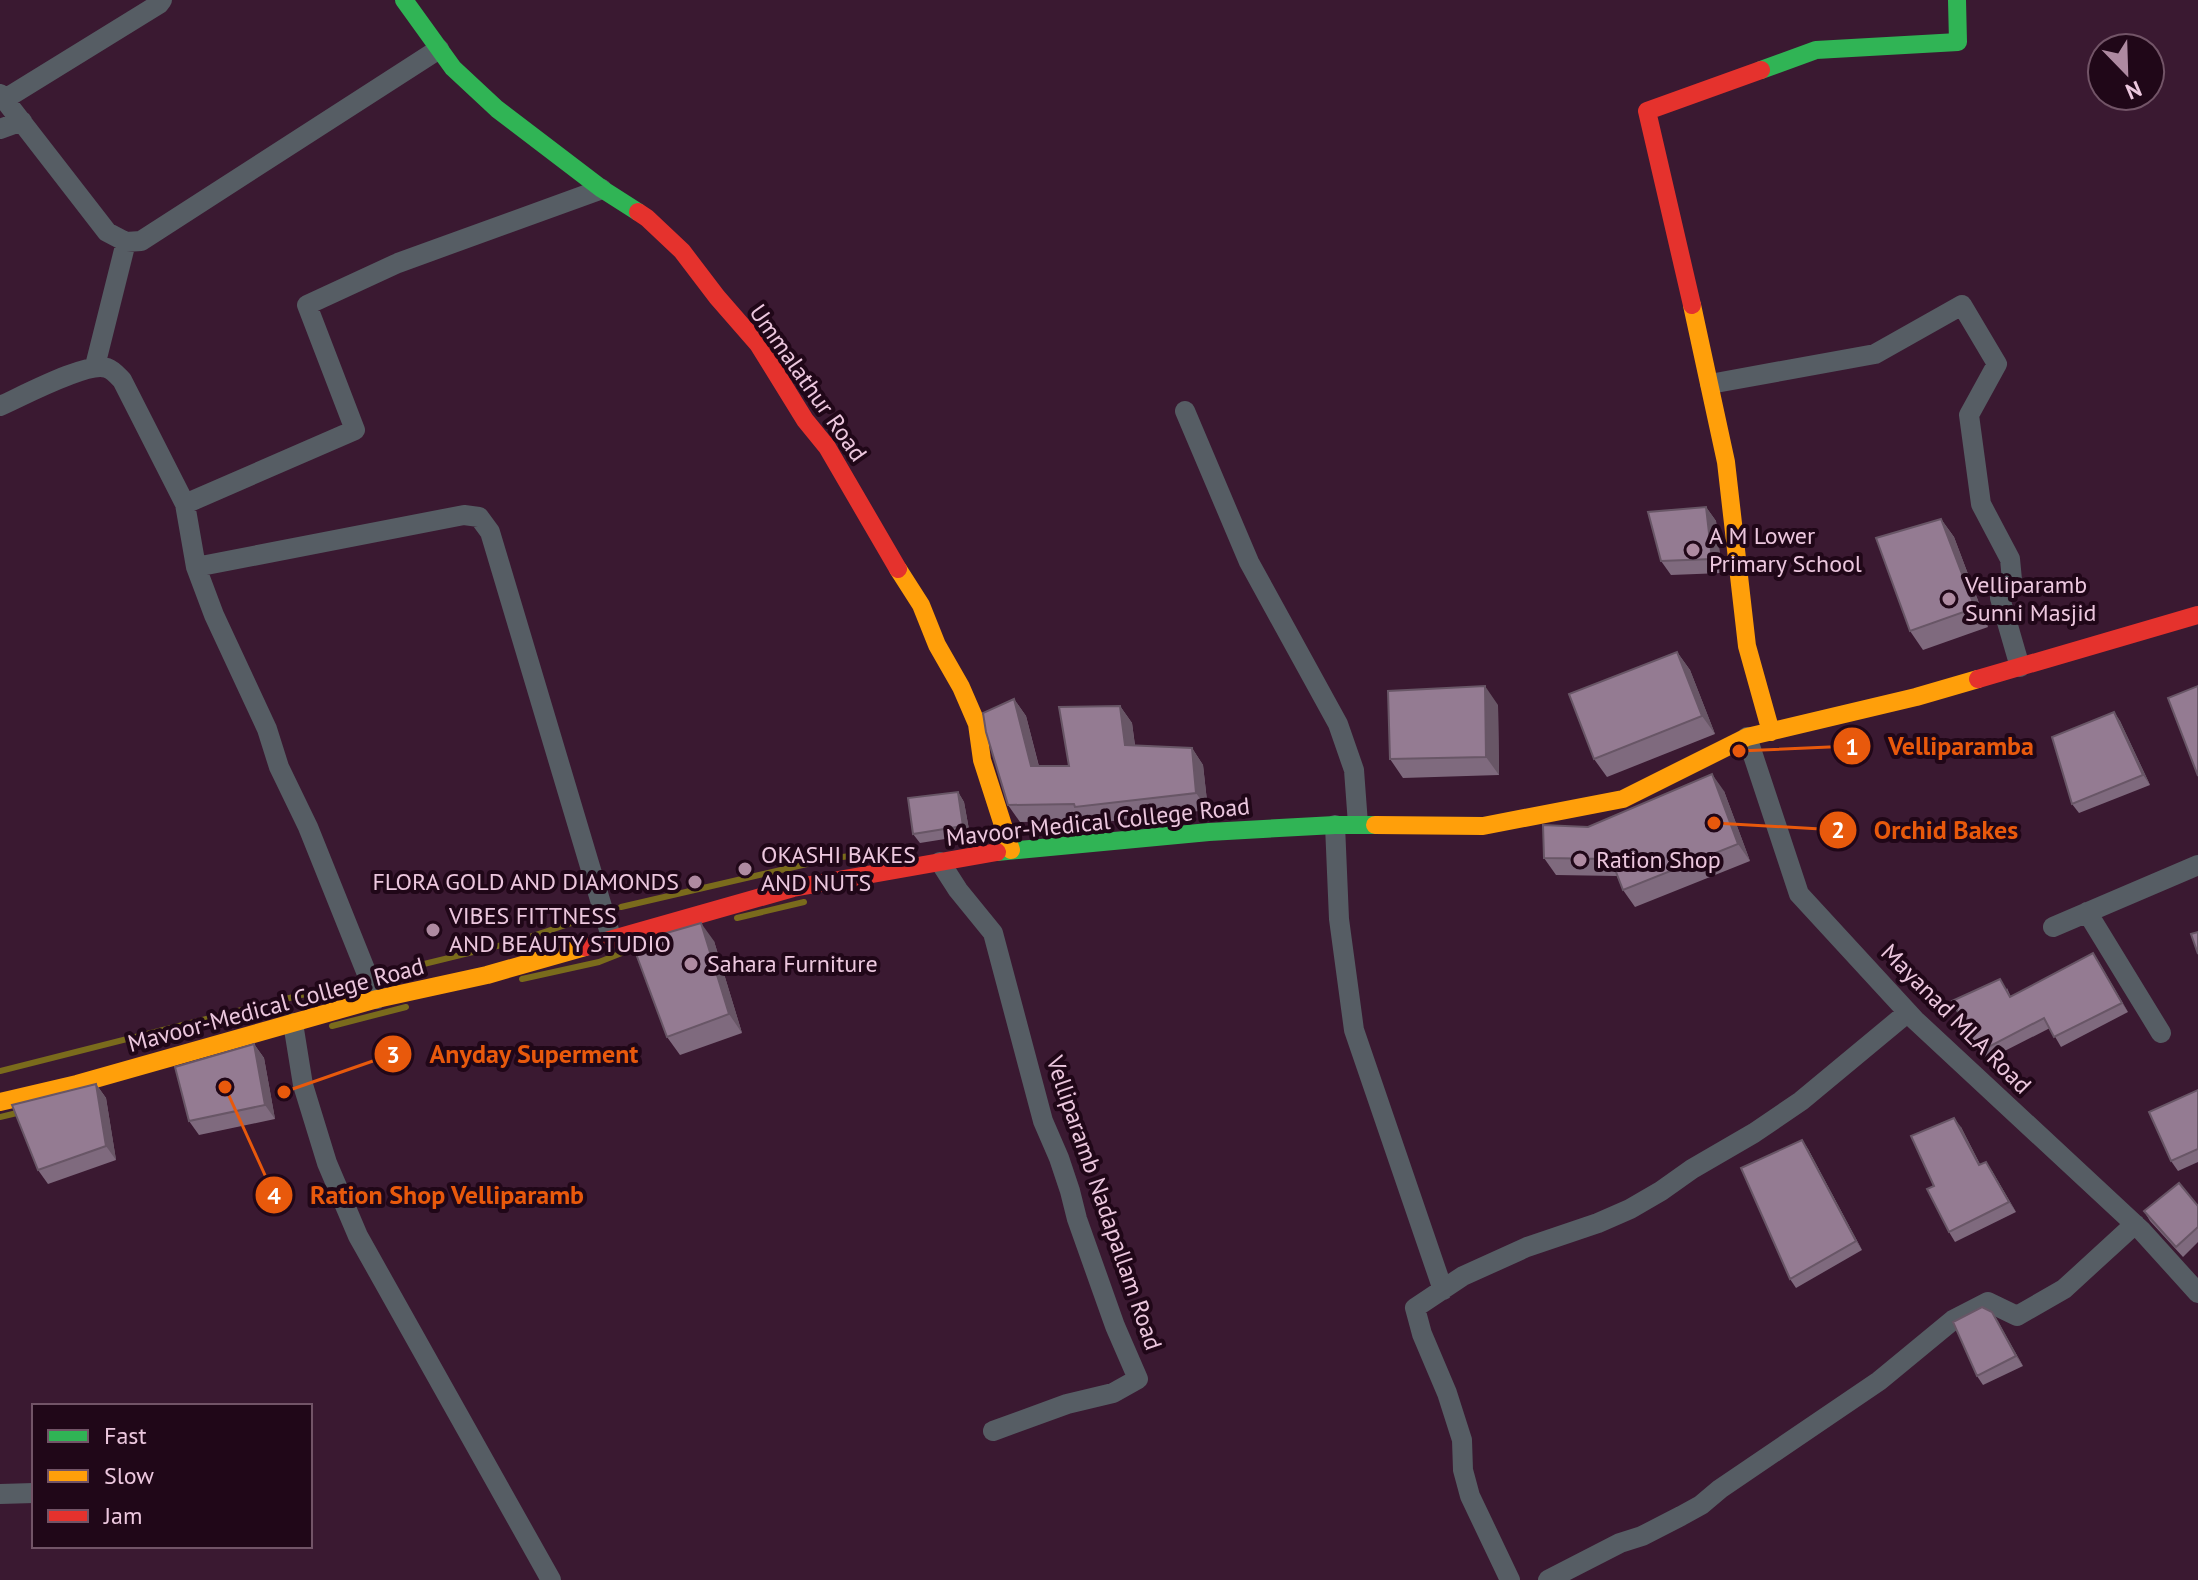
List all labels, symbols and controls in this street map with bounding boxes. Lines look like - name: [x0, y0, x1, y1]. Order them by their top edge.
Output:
- north arrow: [2086, 32, 2166, 112]
- text: N: [2122, 75, 2146, 106]
- street label: Ummalathur Road: [743, 298, 874, 467]
- place label: A M Lower Primary School: [1709, 520, 1862, 579]
- marker: A M Lower Primary School: [1684, 541, 1702, 559]
- place label: Velliparamb Sunni Masjid: [1964, 569, 2097, 628]
- marker: Velliparamb Sunni Masjid: [1940, 590, 1958, 608]
- callout: Velliparamba: [1832, 721, 2050, 771]
- text: Velliparamba: [1887, 729, 2034, 762]
- text: 1: [1845, 731, 1859, 762]
- street label: Mavoor-Medical College Road: [944, 790, 1251, 853]
- callout: Orchid Bakes: [1818, 805, 2034, 855]
- text: Orchid Bakes: [1874, 813, 2018, 846]
- text: 2: [1831, 814, 1845, 845]
- place label: OKASHI BAKES AND NUTS: [761, 839, 916, 898]
- place label: Ration Shop: [1596, 844, 1721, 875]
- marker: Ration Shop: [1571, 851, 1589, 869]
- marker: OKASHI BAKES AND NUTS: [736, 860, 754, 878]
- place label: FLORA GOLD AND DIAMONDS: [372, 866, 679, 897]
- marker: FLORA GOLD AND DIAMONDS: [686, 873, 704, 891]
- place label: VIBES FITTNESS AND BEAUTY STUDIO: [448, 900, 671, 959]
- marker: VIBES FITTNESS AND BEAUTY STUDIO: [424, 921, 442, 939]
- street label: Mayanad MLA Road: [1875, 937, 2038, 1100]
- place label: Sahara Furniture: [707, 948, 878, 979]
- street label: Mavoor-Medical College Road: [124, 950, 427, 1059]
- marker: Sahara Furniture: [682, 955, 700, 973]
- callout: Anyday Superment: [373, 1029, 655, 1079]
- text: Anyday Superment: [430, 1037, 638, 1070]
- text: 3: [386, 1039, 400, 1070]
- street label: Velliparamb Nadapallam Road: [1039, 1051, 1169, 1354]
- callout: Ration Shop Velliparamb: [254, 1170, 601, 1220]
- text: Ration Shop Velliparamb: [310, 1178, 584, 1211]
- text: 4: [267, 1180, 281, 1211]
- legend: [32, 1404, 312, 1548]
- text: Fast: [104, 1420, 147, 1451]
- text: Slow: [104, 1460, 154, 1491]
- text: Jam: [103, 1500, 142, 1531]

